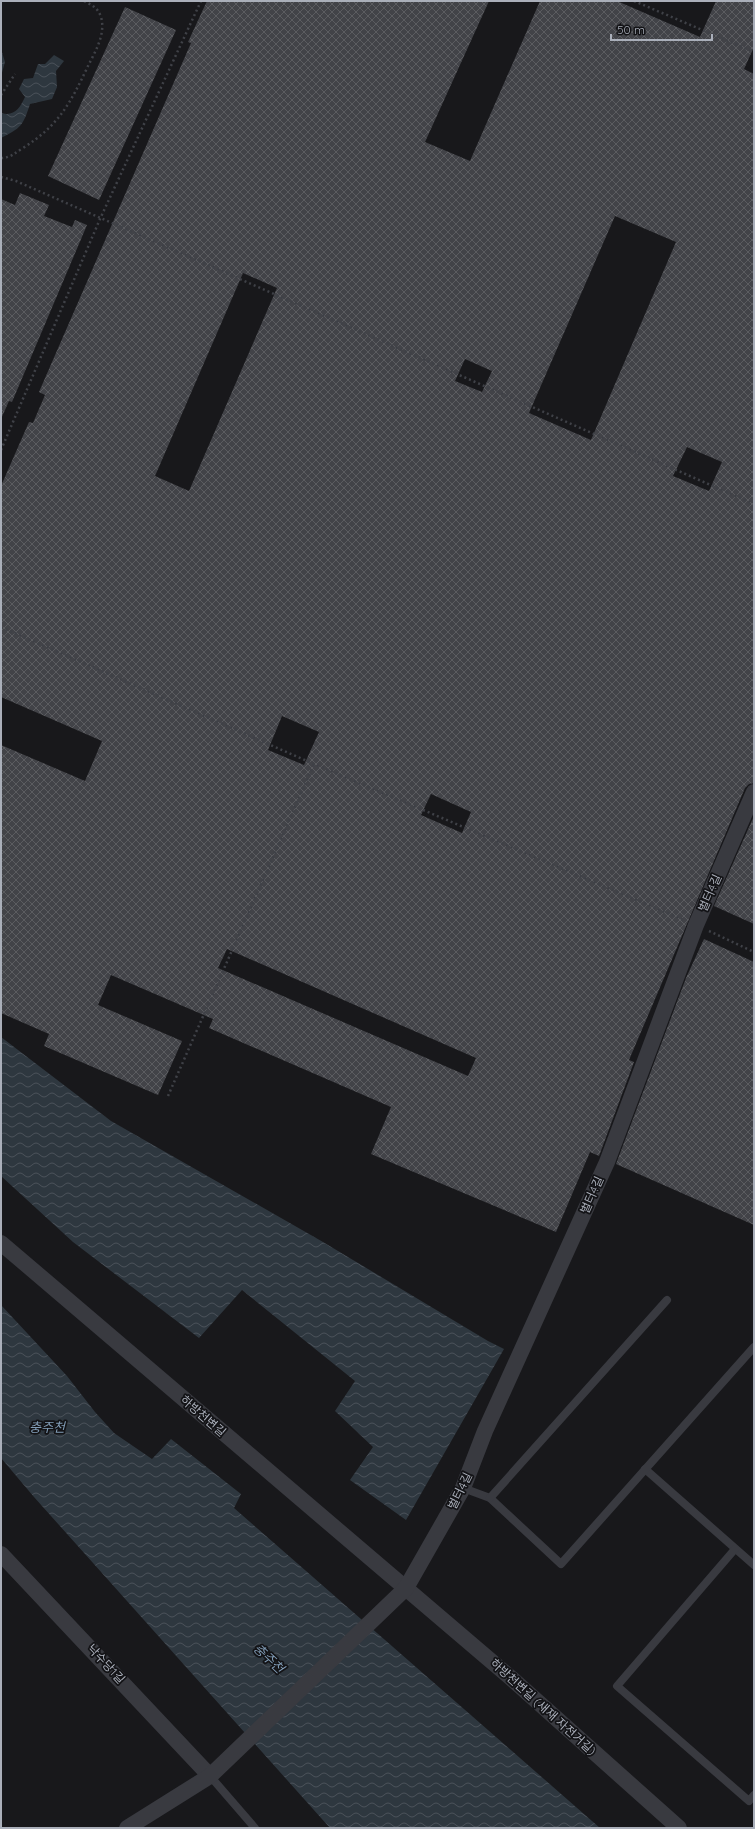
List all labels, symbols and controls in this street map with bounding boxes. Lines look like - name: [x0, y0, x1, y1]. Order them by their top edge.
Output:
- scale bar: [611, 16, 712, 42]
- text: 50 m: [617, 22, 645, 37]
- street label: 벌터4길: [695, 872, 724, 914]
- street label: 벌터4길: [577, 1174, 606, 1216]
- street label: 하방천변길: [178, 1392, 229, 1439]
- water label: 충주천: [29, 1419, 66, 1435]
- street label: 벌터4길: [444, 1470, 475, 1512]
- water label: 충주천: [250, 1640, 288, 1677]
- street label: 낙수당1길: [84, 1641, 128, 1687]
- street label: 하방천변길 (새재 자전거길): [487, 1655, 599, 1758]

